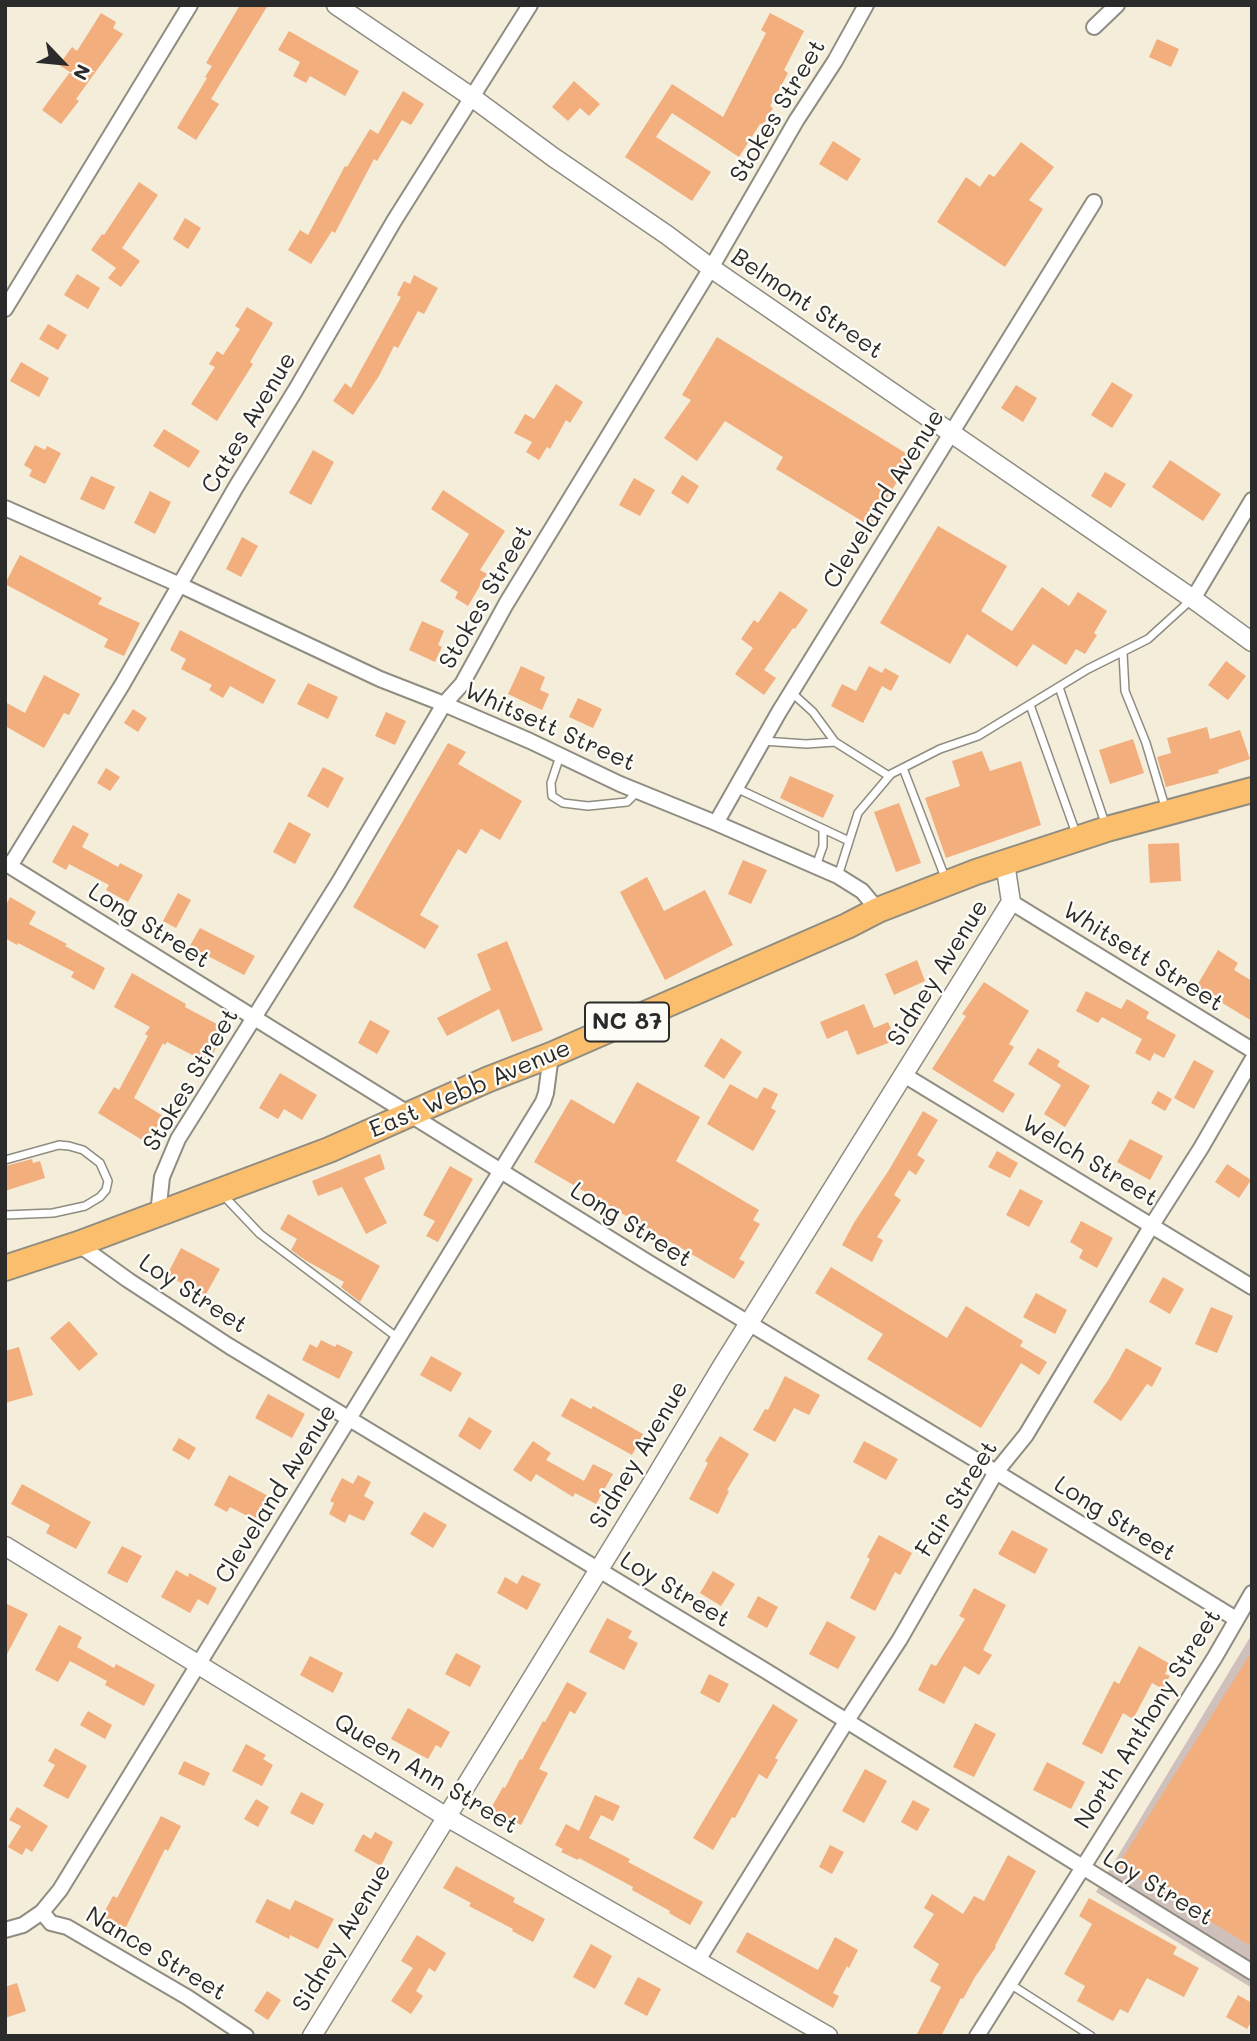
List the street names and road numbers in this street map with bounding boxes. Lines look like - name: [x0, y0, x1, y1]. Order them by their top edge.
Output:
- street label: Stokes Street: [724, 34, 832, 188]
- street label: Belmont Street: [726, 243, 888, 365]
- street label: Cates Avenue: [195, 347, 303, 499]
- street label: Cleveland Avenue: [817, 404, 951, 594]
- street label: Stokes Street: [433, 520, 539, 674]
- street label: Whitsett Street: [460, 676, 640, 778]
- street label: Long Street: [83, 877, 215, 975]
- street label: Sidney Avenue: [881, 894, 995, 1052]
- street label: Whitsett Street: [1057, 896, 1229, 1018]
- road number: NC 87: [585, 1002, 669, 1042]
- street label: Stokes Street: [137, 1003, 245, 1157]
- street label: East Webb Avenue: [365, 1034, 575, 1144]
- street label: Welch Street: [1017, 1109, 1163, 1213]
- street label: Long Street: [565, 1176, 697, 1274]
- street label: Loy Street: [133, 1248, 253, 1340]
- street label: Sidney Avenue: [584, 1376, 694, 1534]
- street label: Cleveland Avenue: [209, 1399, 343, 1589]
- street label: Fair Street: [910, 1435, 1004, 1563]
- street label: Long Street: [1049, 1470, 1181, 1568]
- street label: Loy Street: [615, 1546, 735, 1634]
- street label: North Anthony Street: [1069, 1604, 1227, 1834]
- street label: Queen Ann Street: [329, 1708, 523, 1840]
- street label: Loy Street: [1098, 1844, 1218, 1932]
- street label: Sidney Avenue: [287, 1859, 397, 2017]
- street label: Nance Street: [80, 1901, 232, 2007]

